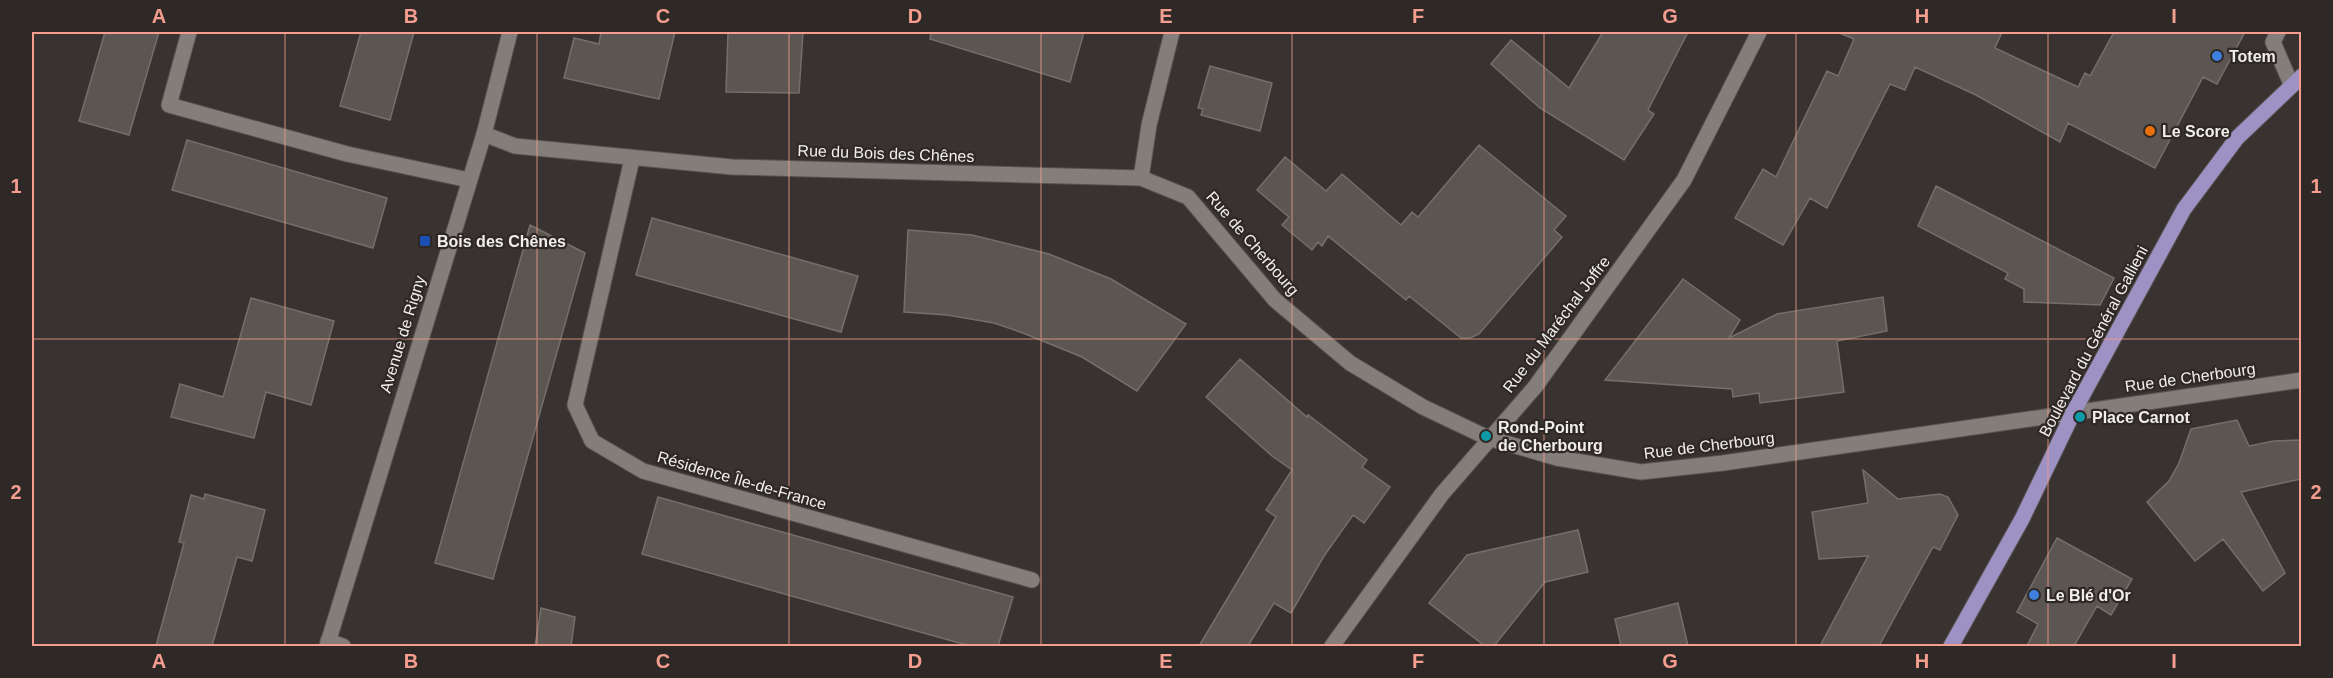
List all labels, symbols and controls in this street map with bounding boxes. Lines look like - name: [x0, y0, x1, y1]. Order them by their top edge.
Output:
- text: A: [152, 5, 166, 27]
- text: B: [404, 5, 418, 27]
- text: C: [656, 5, 670, 27]
- text: D: [908, 5, 922, 27]
- text: E: [1159, 5, 1173, 27]
- text: F: [1412, 5, 1424, 27]
- text: G: [1662, 5, 1678, 27]
- text: H: [1915, 5, 1929, 27]
- text: I: [2171, 5, 2177, 27]
- place label: Totem: [2229, 48, 2276, 65]
- marker: Totem: [2210, 49, 2224, 63]
- place label: Le Score: [2162, 123, 2230, 140]
- marker: Le Score: [2143, 124, 2157, 138]
- street label: Rue du Bois des Chênes: [797, 142, 975, 165]
- text: 1: [10, 175, 22, 197]
- text: 1: [2310, 175, 2322, 197]
- street label: Rue de Cherbourg: [1203, 188, 1302, 299]
- place label: Bois des Chênes: [437, 233, 566, 250]
- marker: Bois des Chênes: [418, 234, 432, 248]
- street label: Boulevard du Général Gallieni: [2036, 243, 2151, 439]
- street label: Rue du Maréchal Joffre: [1500, 253, 1613, 396]
- street label: Avenue de Rigny: [377, 274, 428, 395]
- street label: Rue de Cherbourg: [2124, 360, 2256, 395]
- place label: Place Carnot: [2092, 409, 2190, 426]
- marker: Place Carnot: [2073, 410, 2087, 424]
- place label: Rond-Point de Cherbourg: [1498, 419, 1603, 454]
- marker: Rond-Point de Cherbourg: [1479, 429, 1493, 443]
- street label: Rue de Cherbourg: [1643, 429, 1775, 462]
- street label: Résidence Île-de-France: [655, 447, 829, 513]
- text: 2: [10, 481, 22, 503]
- text: 2: [2310, 481, 2322, 503]
- place label: Le Blé d'Or: [2046, 587, 2131, 604]
- marker: Le Blé d'Or: [2027, 588, 2041, 602]
- text: A: [152, 650, 166, 672]
- text: B: [404, 650, 418, 672]
- text: C: [656, 650, 670, 672]
- text: D: [908, 650, 922, 672]
- text: E: [1159, 650, 1173, 672]
- text: F: [1412, 650, 1424, 672]
- text: G: [1662, 650, 1678, 672]
- text: H: [1915, 650, 1929, 672]
- text: I: [2171, 650, 2177, 672]

